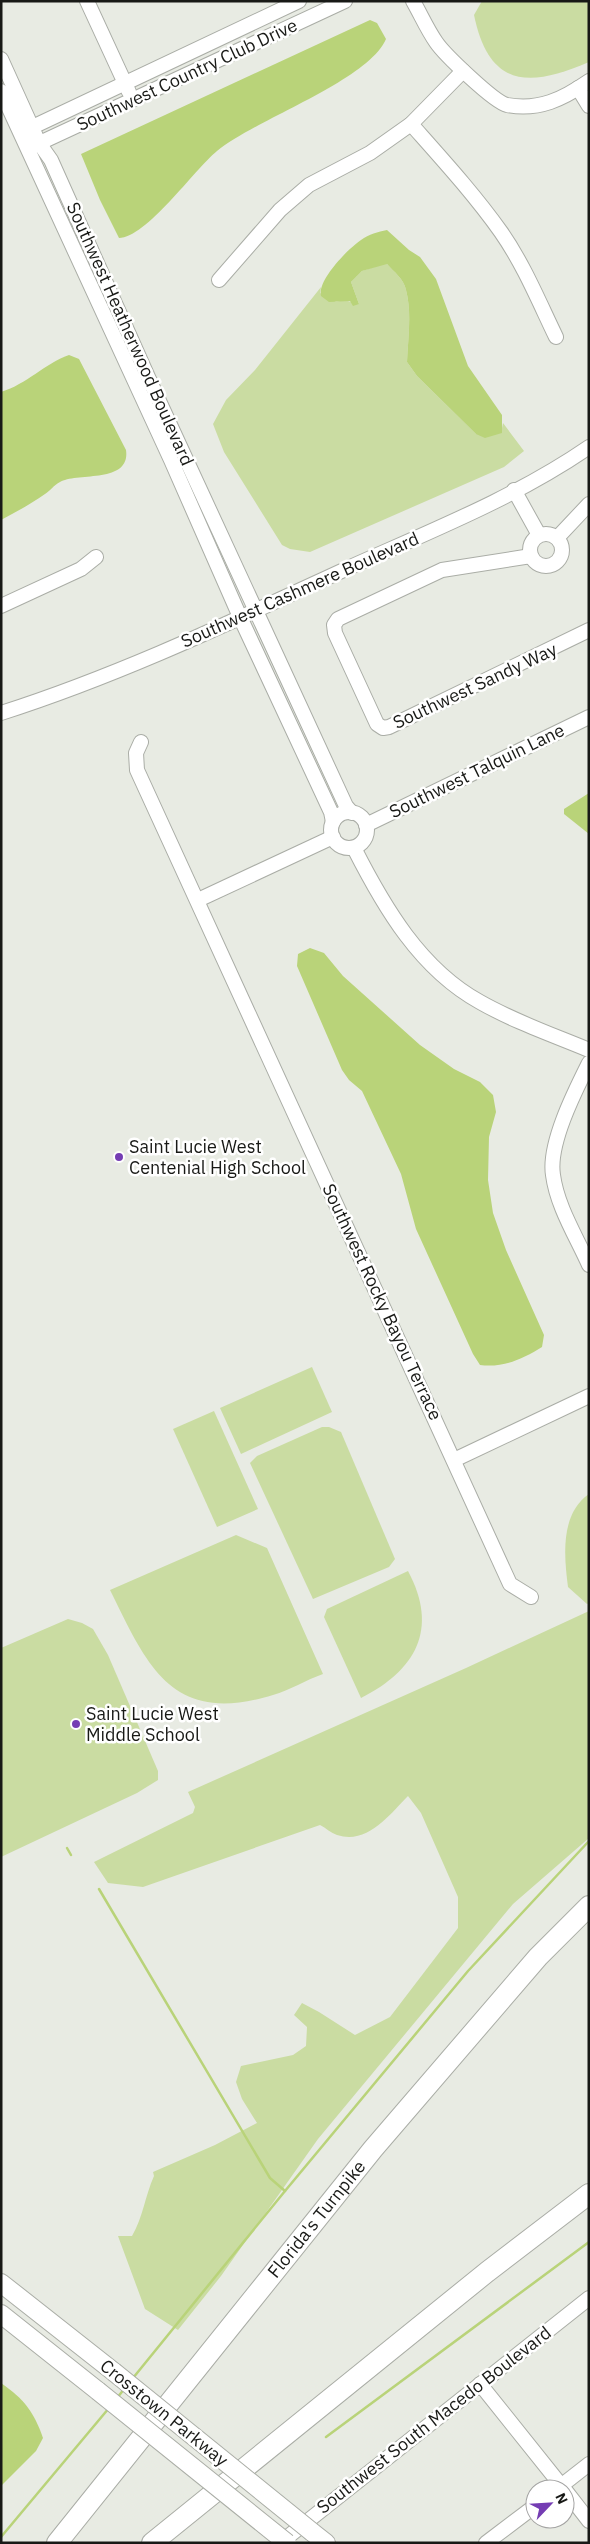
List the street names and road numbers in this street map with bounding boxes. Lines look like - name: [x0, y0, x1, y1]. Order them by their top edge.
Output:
- street label: Southwest Country Club Drive: [73, 13, 301, 136]
- street label: Southwest Heatherwood Boulevard: [62, 199, 199, 469]
- street label: Southwest Cashmere Boulevard: [177, 527, 422, 653]
- street label: Southwest Sandy Way: [389, 637, 560, 734]
- street label: Southwest Talquin Lane: [385, 718, 568, 823]
- street label: Southwest Rocky Bayou Terrace: [317, 1180, 448, 1424]
- street label: Florida's Turnpike: [262, 2156, 370, 2282]
- street label: Southwest South Macedo Boulevard: [312, 2321, 556, 2518]
- street label: Crosstown Parkway: [96, 2354, 233, 2471]

